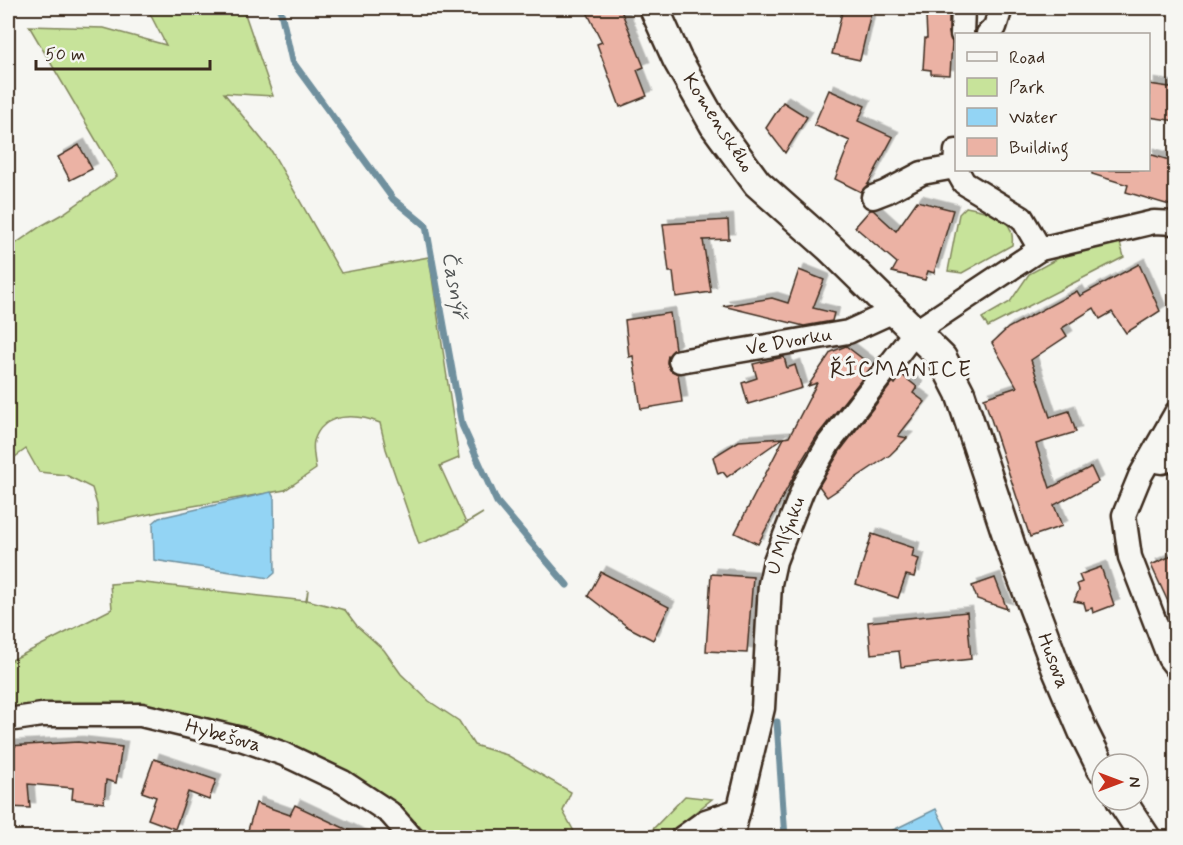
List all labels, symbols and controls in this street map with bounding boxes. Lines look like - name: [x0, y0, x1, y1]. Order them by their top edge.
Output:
- scale bar: [36, 33, 210, 71]
- legend: [955, 33, 1150, 171]
- text: 50 m: [45, 43, 85, 67]
- text: Road: [1009, 46, 1045, 70]
- street label: Komenského: [676, 68, 760, 178]
- text: Park: [1009, 76, 1045, 100]
- text: Water: [1009, 106, 1058, 130]
- text: Building: [1009, 136, 1069, 162]
- water label: Časnýř: [434, 249, 474, 323]
- street label: Ve Dvorku: [744, 321, 834, 363]
- district label: ŘÍCMANICE: [830, 355, 972, 384]
- street label: U Mlýnku: [760, 493, 812, 579]
- street label: Husova: [1030, 629, 1076, 693]
- street label: Hybešova: [182, 713, 264, 759]
- north arrow: [1090, 752, 1150, 812]
- text: N: [1123, 777, 1144, 787]

